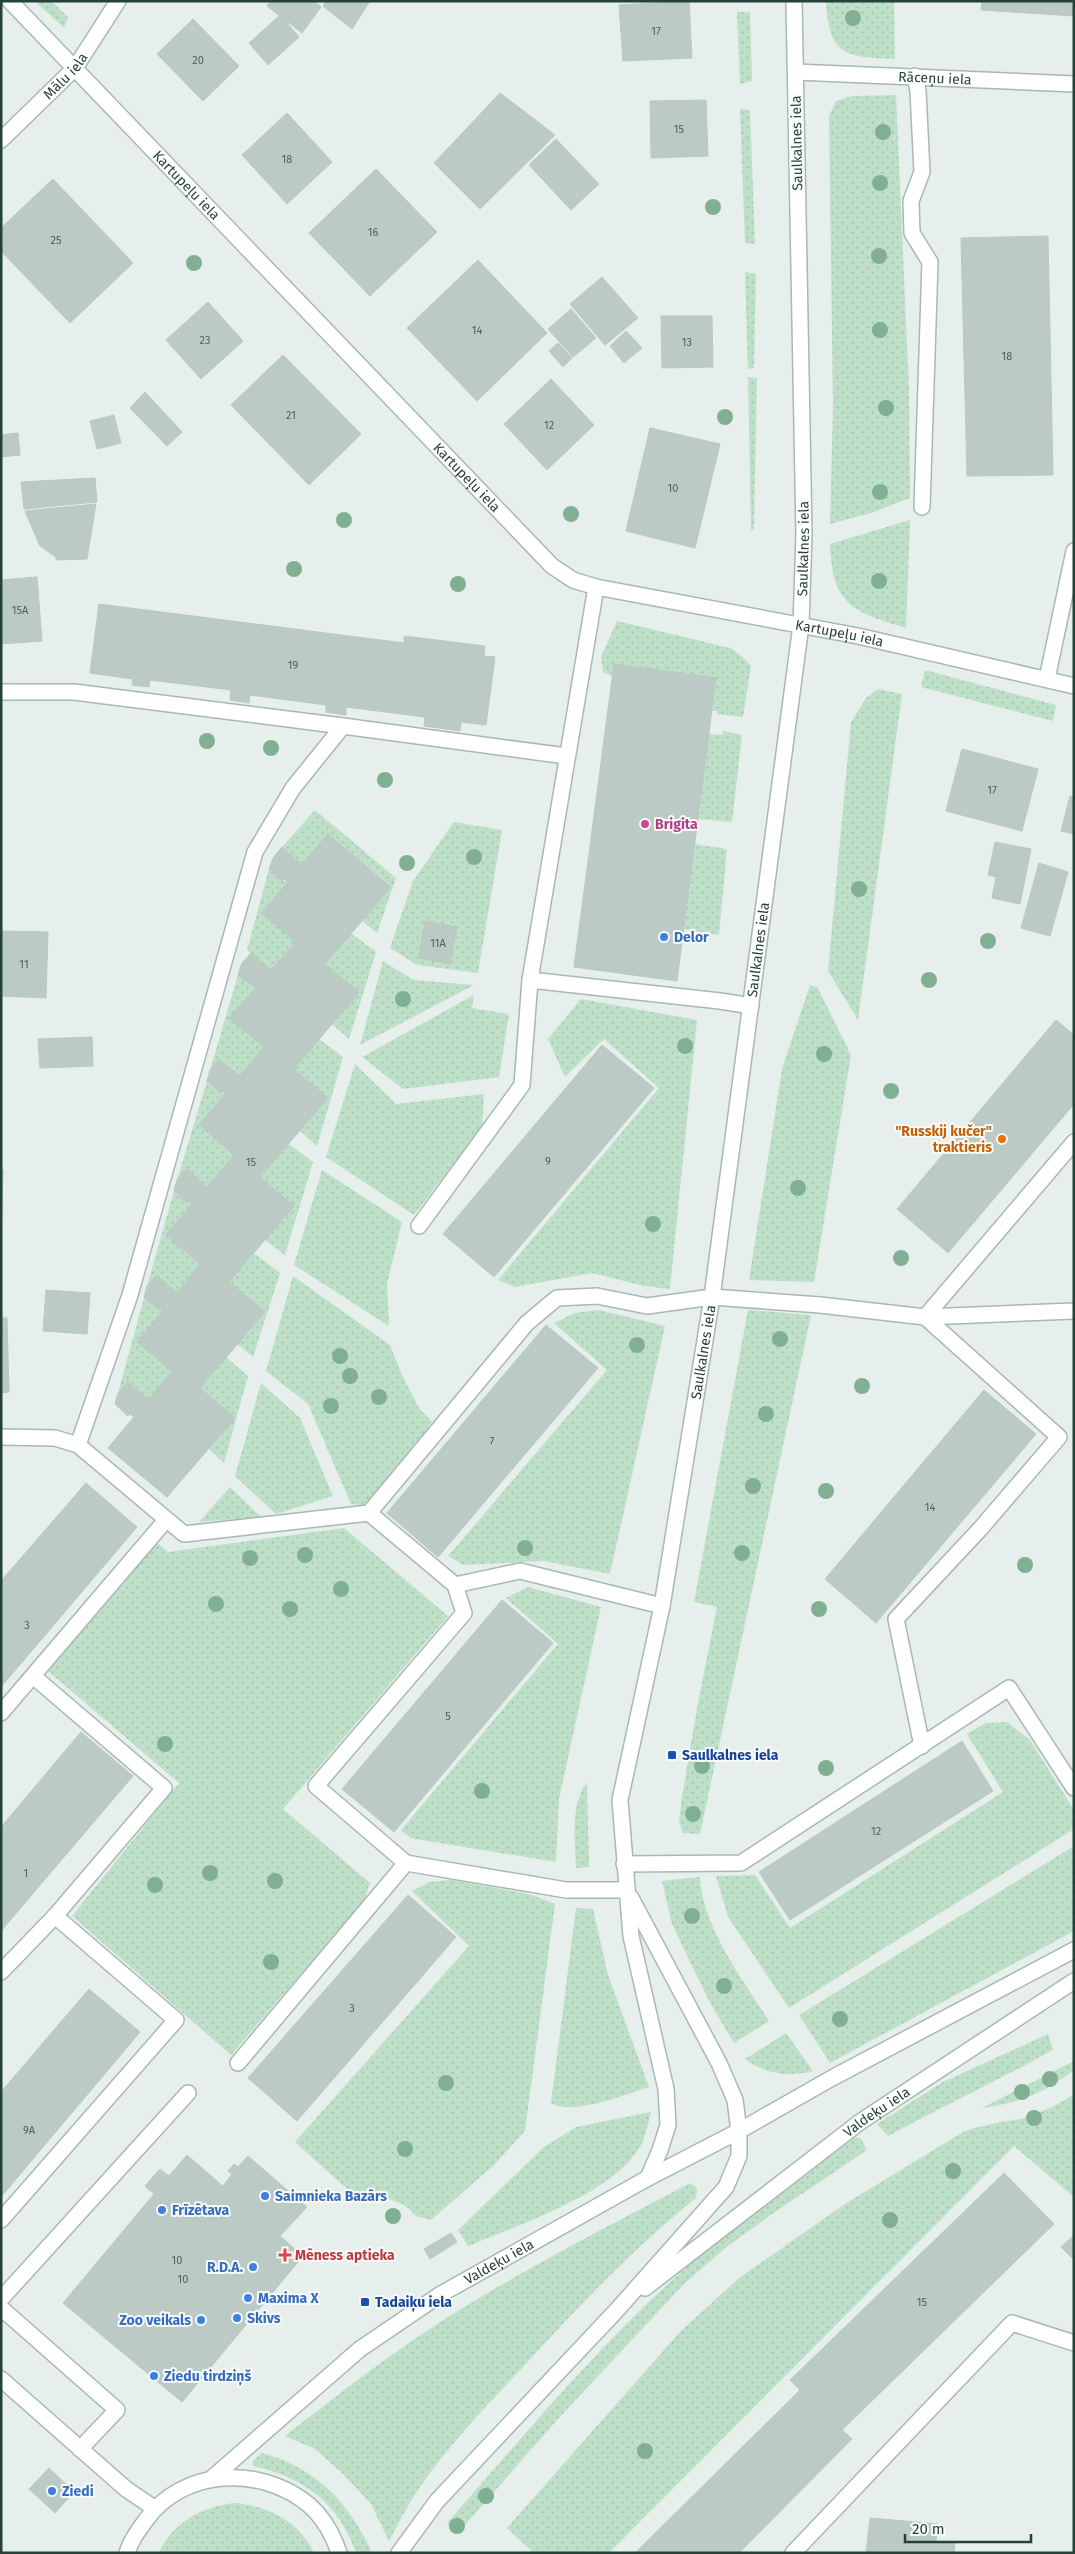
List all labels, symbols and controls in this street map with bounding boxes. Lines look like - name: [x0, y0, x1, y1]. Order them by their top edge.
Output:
- house number: 17: [651, 25, 661, 38]
- street label: Mālu iela: [40, 49, 91, 103]
- house number: 20: [192, 54, 204, 67]
- street label: Rāceņu iela: [898, 68, 972, 88]
- street label: Saulkalnes iela: [788, 95, 806, 191]
- house number: 15: [674, 123, 685, 136]
- street label: Kartupeļu iela: [149, 147, 224, 223]
- house number: 18: [282, 153, 292, 166]
- house number: 16: [368, 226, 378, 239]
- house number: 25: [51, 234, 62, 247]
- house number: 14: [472, 324, 482, 337]
- house number: 23: [200, 334, 210, 347]
- house number: 13: [682, 336, 692, 349]
- house number: 18: [1002, 350, 1012, 363]
- house number: 21: [286, 409, 296, 422]
- house number: 12: [544, 419, 554, 432]
- street label: Kartupeļu iela: [430, 439, 504, 516]
- house number: 10: [668, 482, 678, 495]
- street label: Saulkalnes iela: [793, 501, 813, 597]
- house number: 15A: [12, 604, 29, 617]
- street label: Kartupeļu iela: [794, 616, 885, 650]
- house number: 19: [288, 659, 298, 672]
- house number: 17: [987, 784, 997, 797]
- place label: Brigita: [655, 816, 698, 833]
- marker: Brigita: [639, 818, 651, 830]
- street label: Saulkalnes iela: [743, 901, 773, 998]
- place label: Delor: [674, 929, 709, 946]
- marker: Delor: [658, 931, 670, 943]
- house number: 11A: [430, 937, 447, 950]
- house number: 11: [19, 958, 29, 971]
- place label: "Russkij kučer" traktieris: [895, 1123, 992, 1156]
- marker: "Russkij kučer" traktieris: [996, 1133, 1008, 1145]
- house number: 9: [545, 1155, 551, 1168]
- house number: 15: [246, 1156, 257, 1169]
- street label: Saulkalnes iela: [687, 1303, 719, 1400]
- house number: 7: [490, 1435, 495, 1448]
- house number: 14: [925, 1501, 935, 1514]
- house number: 3: [24, 1619, 30, 1632]
- house number: 5: [445, 1710, 451, 1723]
- place label: Saulkalnes iela: [682, 1747, 779, 1764]
- marker: Saulkalnes iela: [666, 1749, 678, 1761]
- house number: 12: [871, 1825, 881, 1838]
- house number: 1: [24, 1867, 28, 1880]
- house number: 3: [349, 2002, 355, 2015]
- street label: Valdeķu iela: [840, 2083, 913, 2140]
- house number: 9A: [23, 2124, 36, 2137]
- place label: Saimnieka Bazārs: [275, 2188, 387, 2205]
- marker: Saimnieka Bazārs: [259, 2190, 271, 2202]
- place label: Frīzētava: [172, 2202, 229, 2219]
- marker: Frīzētava: [156, 2204, 168, 2216]
- street label: Valdeķu iela: [461, 2235, 537, 2288]
- place label: Mēness aptieka: [295, 2247, 395, 2264]
- marker: Mēness aptieka: [279, 2249, 291, 2261]
- house number: 10: [172, 2254, 182, 2267]
- place label: R.D.A.: [207, 2259, 243, 2276]
- marker: R.D.A.: [247, 2261, 259, 2273]
- house number: 10: [178, 2273, 188, 2286]
- place label: Maxima X: [258, 2290, 320, 2307]
- marker: Maxima X: [242, 2292, 254, 2304]
- place label: Tadaiķu iela: [375, 2294, 452, 2312]
- marker: Tadaiķu iela: [359, 2296, 371, 2308]
- house number: 15: [917, 2296, 928, 2309]
- place label: Skivs: [247, 2310, 281, 2327]
- place label: Zoo veikals: [119, 2312, 191, 2329]
- marker: Skivs: [231, 2312, 243, 2324]
- marker: Zoo veikals: [195, 2314, 207, 2326]
- place label: Ziedu tirdziņš: [164, 2368, 251, 2386]
- marker: Ziedu tirdziņš: [148, 2370, 160, 2382]
- place label: Ziedi: [62, 2483, 94, 2500]
- marker: Ziedi: [46, 2485, 58, 2497]
- scale bar: [905, 2512, 1031, 2544]
- text: 20 m: [912, 2520, 945, 2538]

